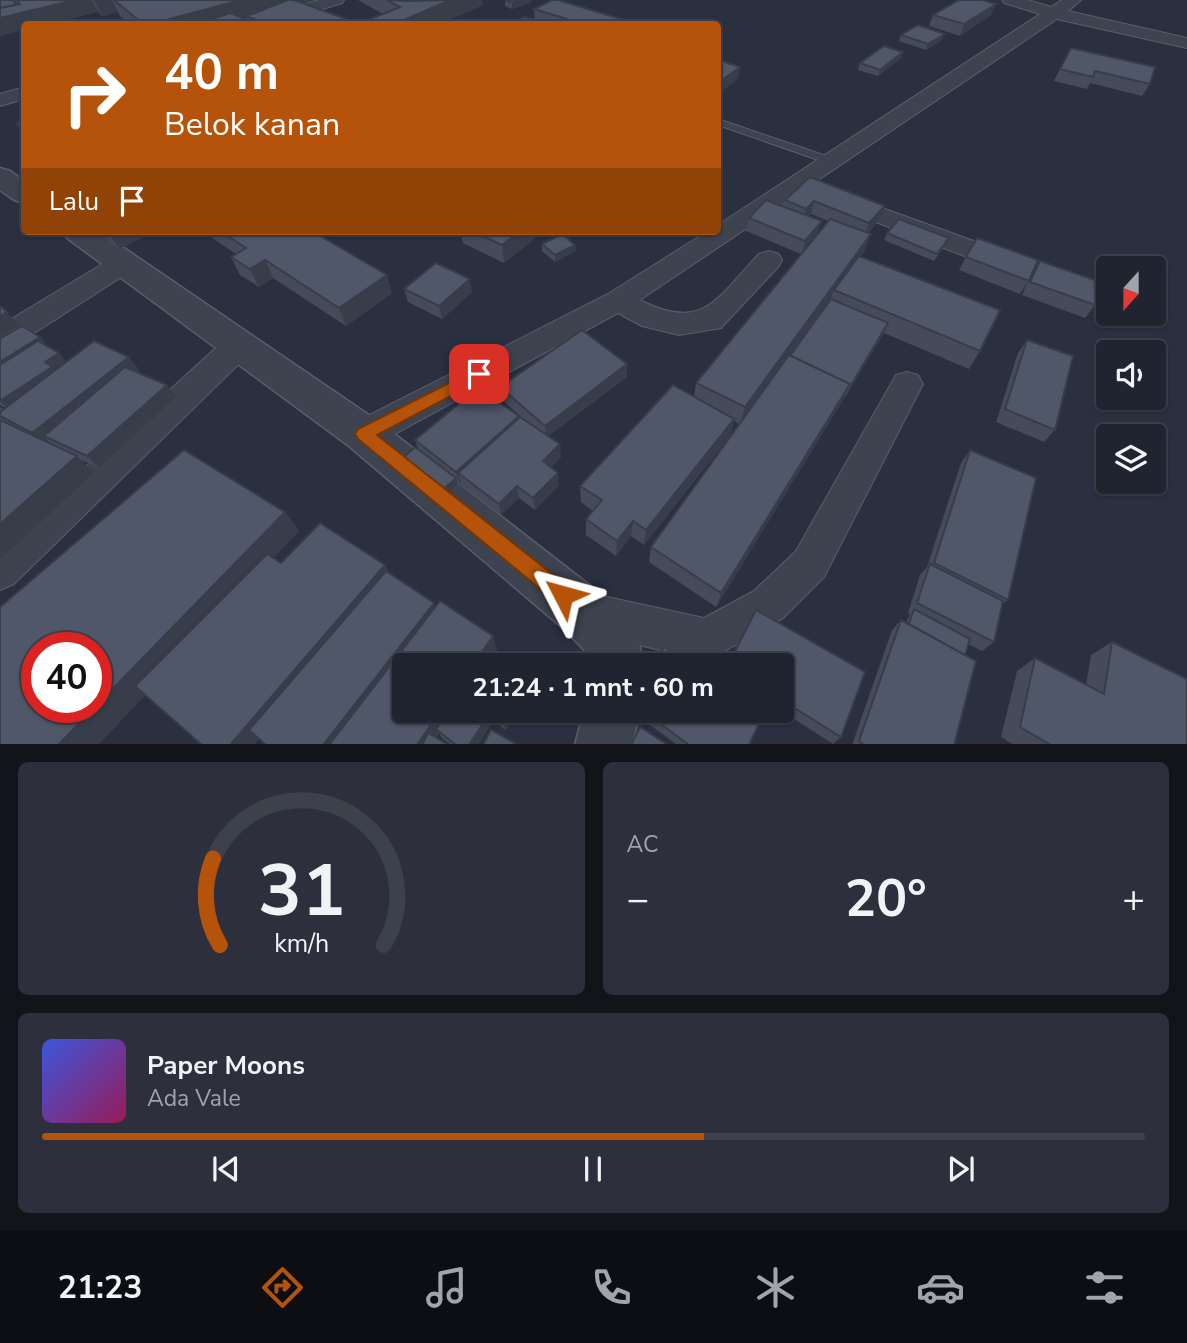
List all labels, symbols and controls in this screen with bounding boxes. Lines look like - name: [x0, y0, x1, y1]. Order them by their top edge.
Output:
- text: 40 m: [164, 39, 279, 106]
- icon: right: [49, 49, 140, 140]
- text: Belok kanan: [164, 103, 340, 146]
- icon: arrive: [113, 182, 151, 220]
- text: Lalu: [49, 184, 99, 219]
- north arrow: [1096, 256, 1166, 326]
- map controls: [1096, 256, 1166, 494]
- button: sound: [1096, 340, 1166, 410]
- pin: [449, 344, 509, 404]
- icon: arrive: [460, 355, 498, 393]
- button: layers: [1096, 424, 1166, 494]
- position arrow: [526, 558, 600, 632]
- speed limit sign: 40: [21, 632, 112, 723]
- text: 21:24 · 1 mnt · 60 m: [472, 670, 714, 705]
- text: AC: [627, 829, 658, 860]
- text: 31: [258, 841, 345, 941]
- text: 20°: [845, 863, 927, 934]
- text: −: [627, 874, 649, 925]
- text: +: [1122, 874, 1145, 925]
- text: km/h: [274, 926, 329, 960]
- text: Paper Moons: [147, 1048, 305, 1083]
- text: Ada Vale: [147, 1083, 241, 1114]
- icon: previous: [207, 1150, 245, 1188]
- icon: pause: [574, 1150, 612, 1188]
- icon: next: [942, 1150, 980, 1188]
- icon: directions: [258, 1263, 307, 1312]
- icon: music: [422, 1263, 471, 1312]
- icon: phone: [587, 1263, 636, 1312]
- icon: climate: [751, 1263, 800, 1312]
- icon: car: [916, 1263, 965, 1312]
- icon: filters: [1080, 1263, 1129, 1312]
- text: 21:23: [58, 1266, 142, 1309]

